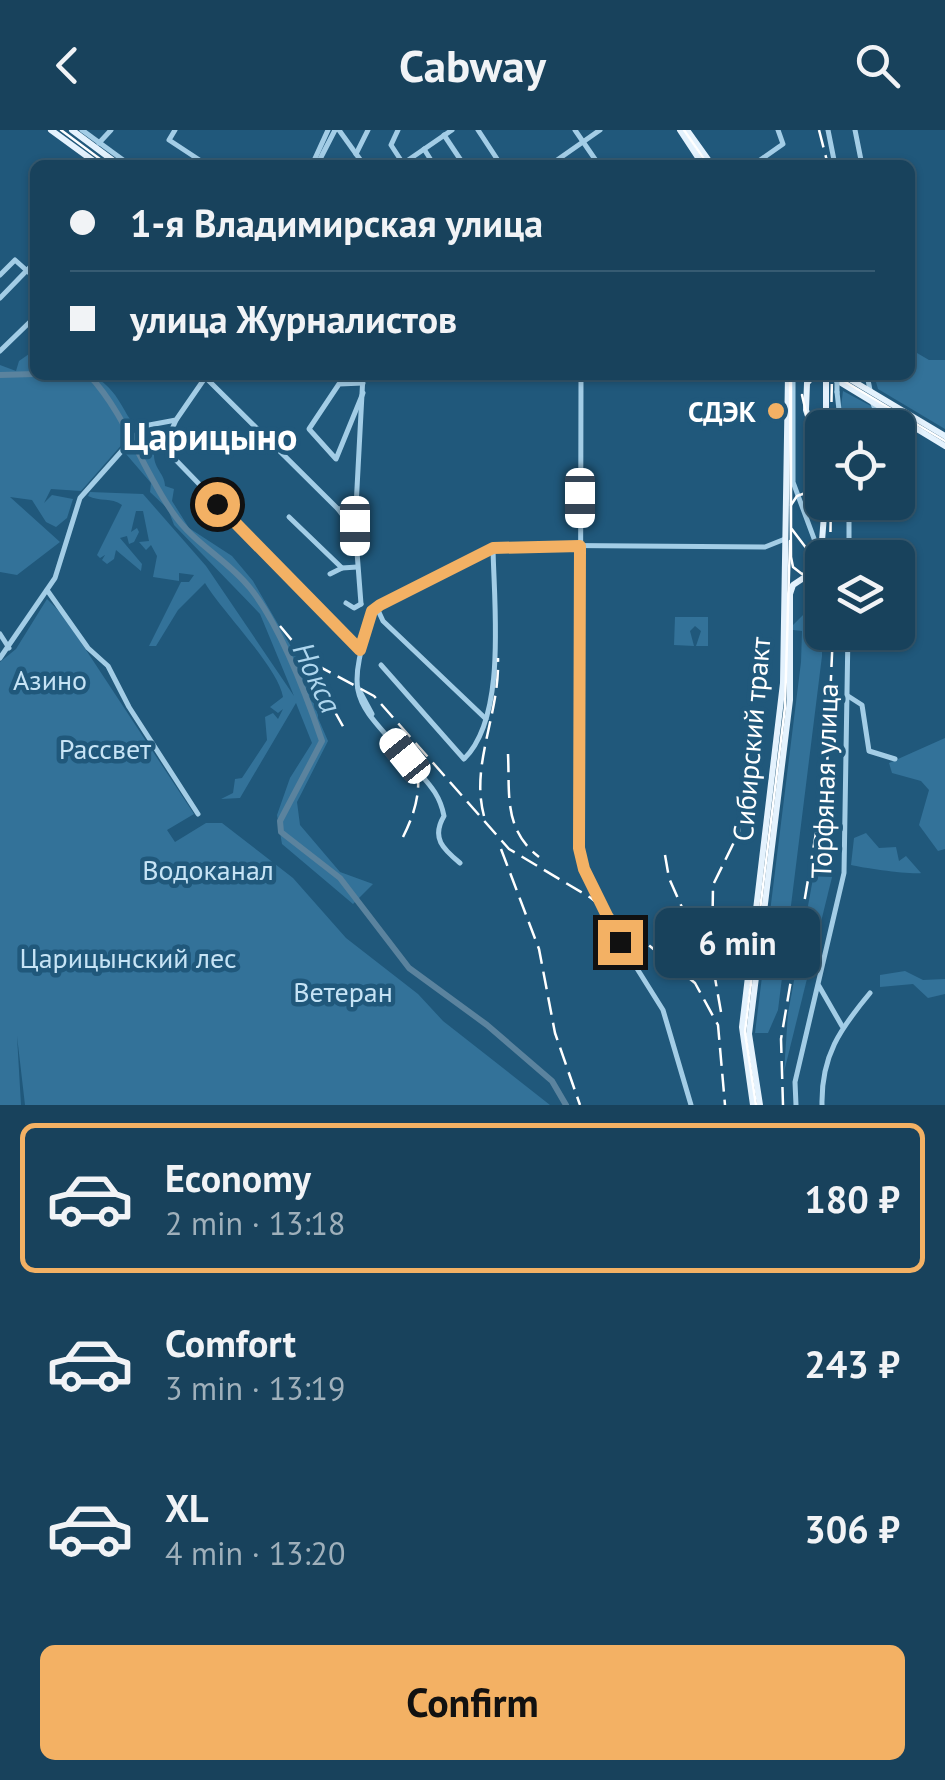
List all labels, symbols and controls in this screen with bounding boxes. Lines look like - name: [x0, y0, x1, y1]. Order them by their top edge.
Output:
- text: Cabway: [399, 36, 546, 94]
- icon: back: [40, 38, 95, 93]
- icon: search: [850, 38, 905, 93]
- text: 1-я Владимирская улица: [130, 198, 543, 247]
- text: улица Журналистов: [130, 294, 457, 343]
- place label: СДЭК: [688, 393, 757, 430]
- marker: СДЭК: [765, 400, 787, 422]
- map controls: [805, 410, 915, 650]
- button: locate: [805, 410, 915, 520]
- district label: Царицыно: [123, 411, 297, 460]
- car: [565, 468, 595, 528]
- route start: [195, 482, 240, 527]
- car: [340, 496, 370, 556]
- button: layers: [805, 540, 915, 650]
- water label: Нокса: [285, 635, 351, 719]
- street label: Сибирский тракт: [724, 635, 778, 843]
- park label: Азино: [13, 661, 87, 698]
- street label: Торфяная улица: [802, 683, 846, 879]
- car: [374, 723, 436, 789]
- park label: Рассвет: [59, 730, 152, 767]
- park label: Водоканал: [142, 851, 274, 888]
- callout: 6 min: [655, 907, 820, 977]
- route end: [598, 920, 643, 965]
- text: 6 min: [698, 922, 777, 964]
- park label: Царицынский лес: [19, 939, 237, 976]
- park label: Ветеран: [293, 973, 393, 1010]
- icon: car: [45, 1153, 135, 1243]
- text: Economy: [165, 1153, 311, 1202]
- text: 180 ₽: [804, 1174, 900, 1223]
- text: 2 min · 13:18: [165, 1202, 345, 1244]
- icon: car: [45, 1318, 135, 1408]
- text: Comfort: [165, 1318, 296, 1367]
- text: 243 ₽: [804, 1339, 900, 1388]
- text: 3 min · 13:19: [165, 1367, 345, 1409]
- icon: car: [45, 1483, 135, 1573]
- text: XL: [165, 1483, 209, 1532]
- text: 306 ₽: [804, 1504, 900, 1553]
- text: 4 min · 13:20: [165, 1532, 345, 1574]
- button: Confirm: [40, 1645, 905, 1760]

